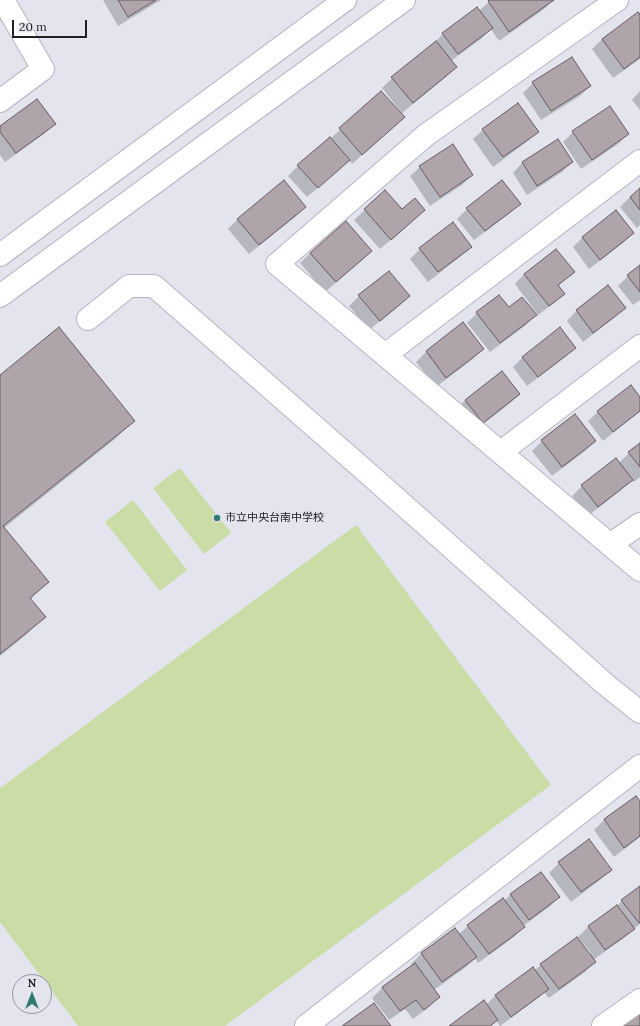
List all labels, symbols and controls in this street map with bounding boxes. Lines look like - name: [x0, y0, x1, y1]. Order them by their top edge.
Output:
- scale bar: [14, 12, 89, 38]
- text: 20 m: [19, 19, 47, 34]
- place label: 市立中央台南中学校: [225, 511, 324, 525]
- marker: 市立中央台南中学校: [212, 513, 222, 523]
- north arrow: [12, 974, 52, 1014]
- text: N: [28, 976, 36, 990]

